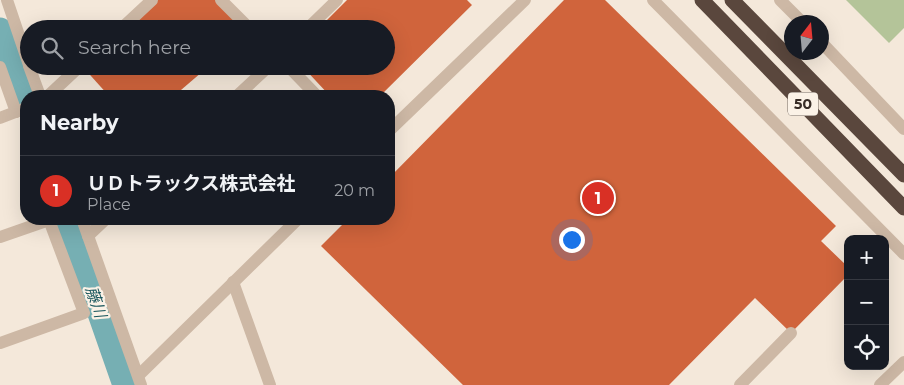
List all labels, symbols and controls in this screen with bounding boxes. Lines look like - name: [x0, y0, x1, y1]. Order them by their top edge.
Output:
- north arrow: [784, 15, 829, 60]
- search box: [20, 20, 395, 75]
- icon: search: [38, 34, 66, 62]
- text: Search here: [78, 36, 191, 59]
- road number: 50: [788, 92, 818, 116]
- text: Nearby: [40, 110, 119, 135]
- text: ＵＤトラックス株式会社: [87, 172, 295, 195]
- pin: 1: [582, 179, 614, 217]
- text: 1: [53, 181, 59, 200]
- text: 20 m: [334, 181, 375, 200]
- text: Place: [87, 195, 131, 214]
- your location: [559, 227, 585, 253]
- map controls: [844, 235, 889, 370]
- button: +: [844, 235, 889, 280]
- button: −: [844, 280, 889, 325]
- water label: 藤川: [82, 284, 111, 322]
- button: locate: [844, 325, 889, 370]

